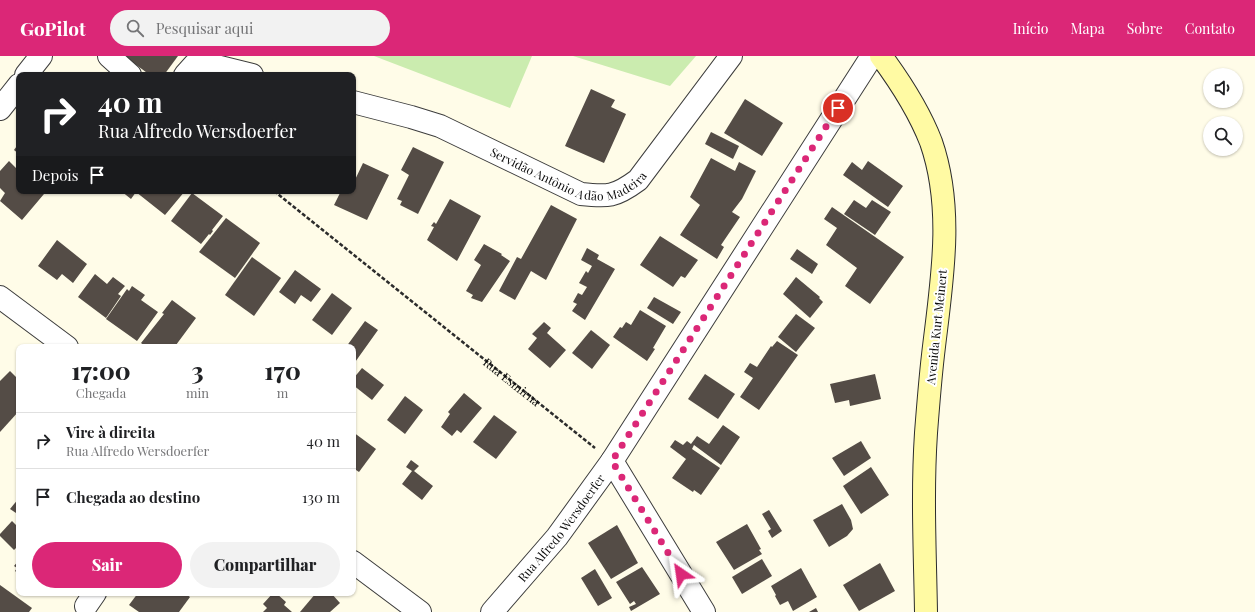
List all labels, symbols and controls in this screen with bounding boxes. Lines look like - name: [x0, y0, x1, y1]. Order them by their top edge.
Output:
- search box: [110, 10, 390, 46]
- text: GoPilot: [20, 15, 86, 41]
- icon: search: [124, 17, 146, 39]
- text: Pesquisar aqui: [156, 18, 253, 38]
- text: Início: [1013, 19, 1048, 38]
- text: Mapa: [1070, 19, 1105, 38]
- text: Sobre: [1127, 19, 1163, 38]
- text: Contato: [1185, 19, 1235, 38]
- map controls: [1203, 68, 1243, 156]
- button: sound: [1203, 68, 1243, 108]
- text: 40 m: [98, 83, 163, 120]
- icon: right: [32, 88, 84, 140]
- pin: [821, 91, 855, 125]
- icon: arrive: [827, 97, 849, 119]
- button: search: [1203, 116, 1243, 156]
- text: Rua Alfredo Wersdoerfer: [98, 119, 297, 143]
- street label: Servidão Antônio Adão Madeira: [488, 144, 650, 204]
- icon: arrive: [86, 164, 108, 186]
- text: Depois: [32, 165, 78, 185]
- street label: Avenida Kurt Meinert: [922, 268, 950, 386]
- text: 17:00: [71, 354, 131, 386]
- text: 3: [191, 354, 203, 386]
- text: 170: [264, 354, 301, 386]
- street label: Rua Esmirna: [480, 354, 544, 409]
- text: Chegada: [76, 384, 126, 401]
- text: min: [186, 384, 209, 401]
- text: m: [277, 384, 288, 401]
- text: Vire à direita: [66, 422, 155, 442]
- icon: right: [32, 430, 54, 452]
- text: 40 m: [307, 431, 340, 451]
- text: Rua Alfredo Wersdoerfer: [66, 442, 209, 459]
- street label: Rua Alfredo Wersdoerfer: [514, 470, 608, 585]
- icon: arrive: [32, 486, 54, 508]
- text: Chegada ao destino: [66, 487, 200, 507]
- text: 130 m: [302, 487, 340, 507]
- button: Sair: [32, 542, 182, 588]
- button: Compartilhar: [190, 542, 340, 588]
- position arrow: [660, 553, 702, 595]

